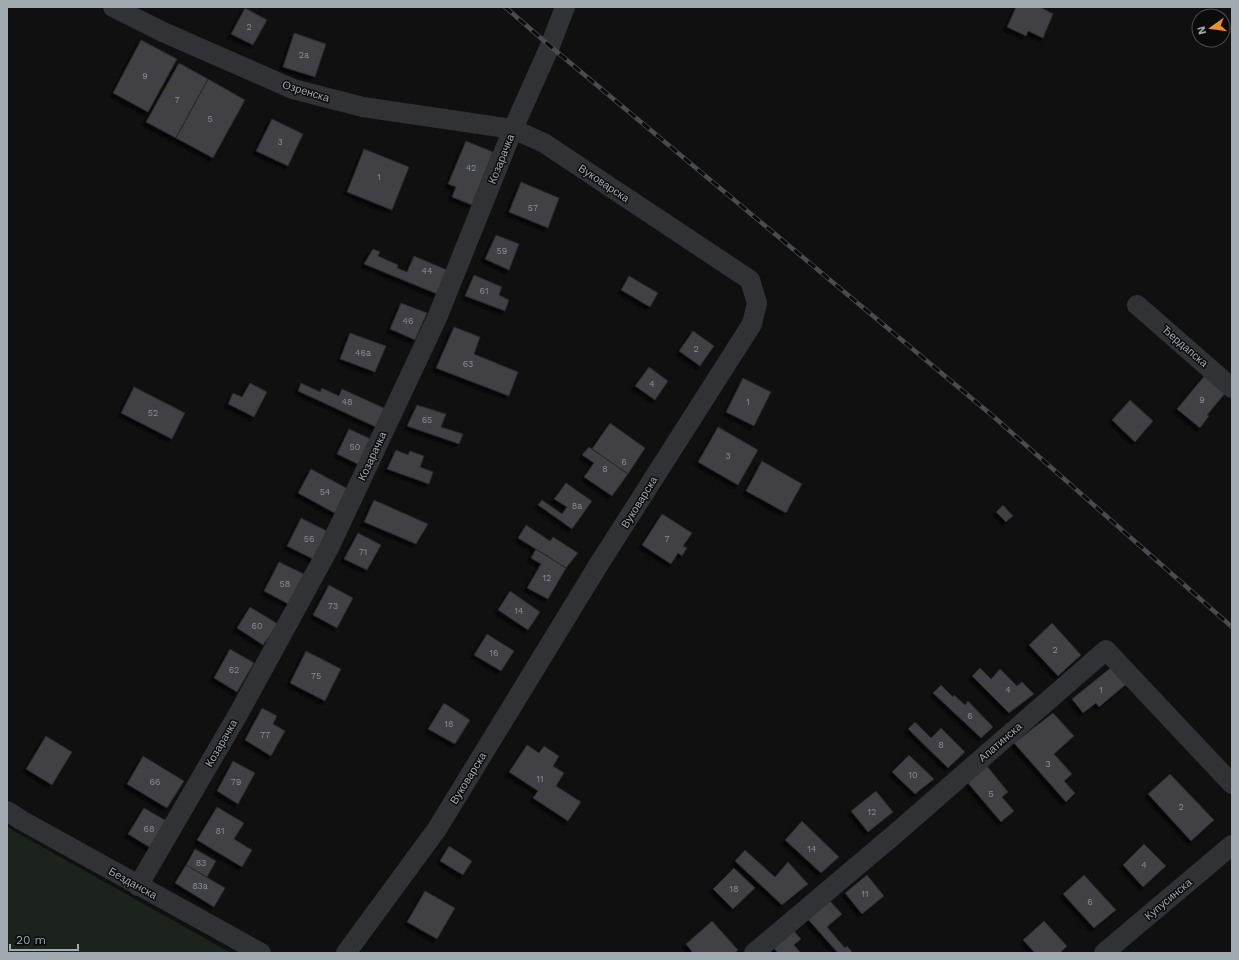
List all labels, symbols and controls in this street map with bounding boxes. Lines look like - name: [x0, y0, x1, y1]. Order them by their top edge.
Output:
- north arrow: [1191, 8, 1231, 48]
- house number: 2: [246, 22, 252, 32]
- text: N: [1194, 25, 1209, 36]
- house number: 2a: [299, 50, 309, 60]
- house number: 9: [142, 71, 148, 81]
- street label: Озренска: [281, 78, 332, 105]
- house number: 7: [174, 95, 180, 105]
- house number: 5: [207, 114, 213, 124]
- street label: Козарачка: [486, 132, 518, 186]
- house number: 3: [277, 137, 283, 147]
- street label: Вуковарска: [576, 162, 632, 206]
- house number: 42: [466, 163, 476, 173]
- house number: 1: [377, 172, 381, 182]
- house number: 57: [528, 203, 538, 213]
- house number: 59: [497, 246, 507, 256]
- house number: 44: [422, 266, 433, 276]
- house number: 61: [480, 286, 488, 296]
- house number: 46: [403, 316, 413, 326]
- street label: Ђердапска: [1159, 323, 1211, 370]
- house number: 2: [693, 344, 699, 354]
- house number: 46a: [355, 348, 371, 358]
- house number: 63: [463, 359, 473, 369]
- house number: 4: [649, 379, 655, 389]
- house number: 9: [1199, 395, 1205, 405]
- house number: 48: [341, 397, 353, 407]
- house number: 1: [746, 397, 750, 407]
- house number: 52: [148, 408, 158, 418]
- house number: 65: [422, 415, 432, 425]
- street label: Козарачка: [355, 429, 390, 483]
- house number: 50: [350, 442, 361, 452]
- house number: 3: [725, 451, 731, 461]
- house number: 6: [621, 457, 627, 467]
- house number: 8: [602, 464, 608, 474]
- street label: Вуковарска: [618, 473, 661, 530]
- house number: 54: [320, 487, 331, 497]
- house number: 8a: [572, 501, 582, 511]
- house number: 56: [304, 534, 314, 544]
- house number: 7: [664, 534, 670, 544]
- house number: 71: [359, 547, 367, 557]
- house number: 12: [543, 573, 551, 583]
- house number: 58: [280, 579, 290, 589]
- house number: 73: [328, 601, 338, 611]
- house number: 14: [514, 606, 524, 616]
- house number: 60: [251, 621, 263, 631]
- house number: 2: [1052, 645, 1058, 655]
- house number: 16: [490, 648, 498, 658]
- house number: 62: [229, 665, 239, 675]
- house number: 75: [311, 671, 321, 681]
- house number: 4: [1005, 685, 1011, 695]
- house number: 1: [1099, 685, 1103, 695]
- house number: 6: [967, 711, 973, 721]
- street label: Козарачка: [203, 717, 241, 769]
- house number: 18: [444, 719, 454, 729]
- street label: Апатинска: [976, 719, 1025, 765]
- house number: 77: [260, 730, 270, 740]
- house number: 8: [938, 740, 944, 750]
- street label: Вуковарска: [447, 749, 490, 806]
- house number: 3: [1045, 759, 1051, 769]
- house number: 10: [908, 770, 918, 780]
- house number: 11: [536, 774, 544, 784]
- house number: 66: [150, 777, 160, 787]
- house number: 79: [231, 777, 241, 787]
- house number: 5: [988, 789, 994, 799]
- house number: 2: [1178, 802, 1184, 812]
- house number: 12: [868, 807, 876, 817]
- house number: 68: [143, 824, 155, 834]
- house number: 81: [215, 826, 225, 836]
- house number: 14: [807, 844, 817, 854]
- house number: 83: [196, 858, 206, 868]
- house number: 4: [1141, 860, 1147, 870]
- street label: Безданска: [106, 865, 160, 902]
- street label: Купусинска: [1142, 875, 1195, 923]
- house number: 83a: [192, 881, 208, 891]
- house number: 18: [729, 884, 739, 894]
- house number: 11: [861, 889, 869, 899]
- house number: 6: [1087, 897, 1093, 907]
- scale bar: [10, 926, 78, 952]
- text: 20 m: [16, 933, 46, 947]

